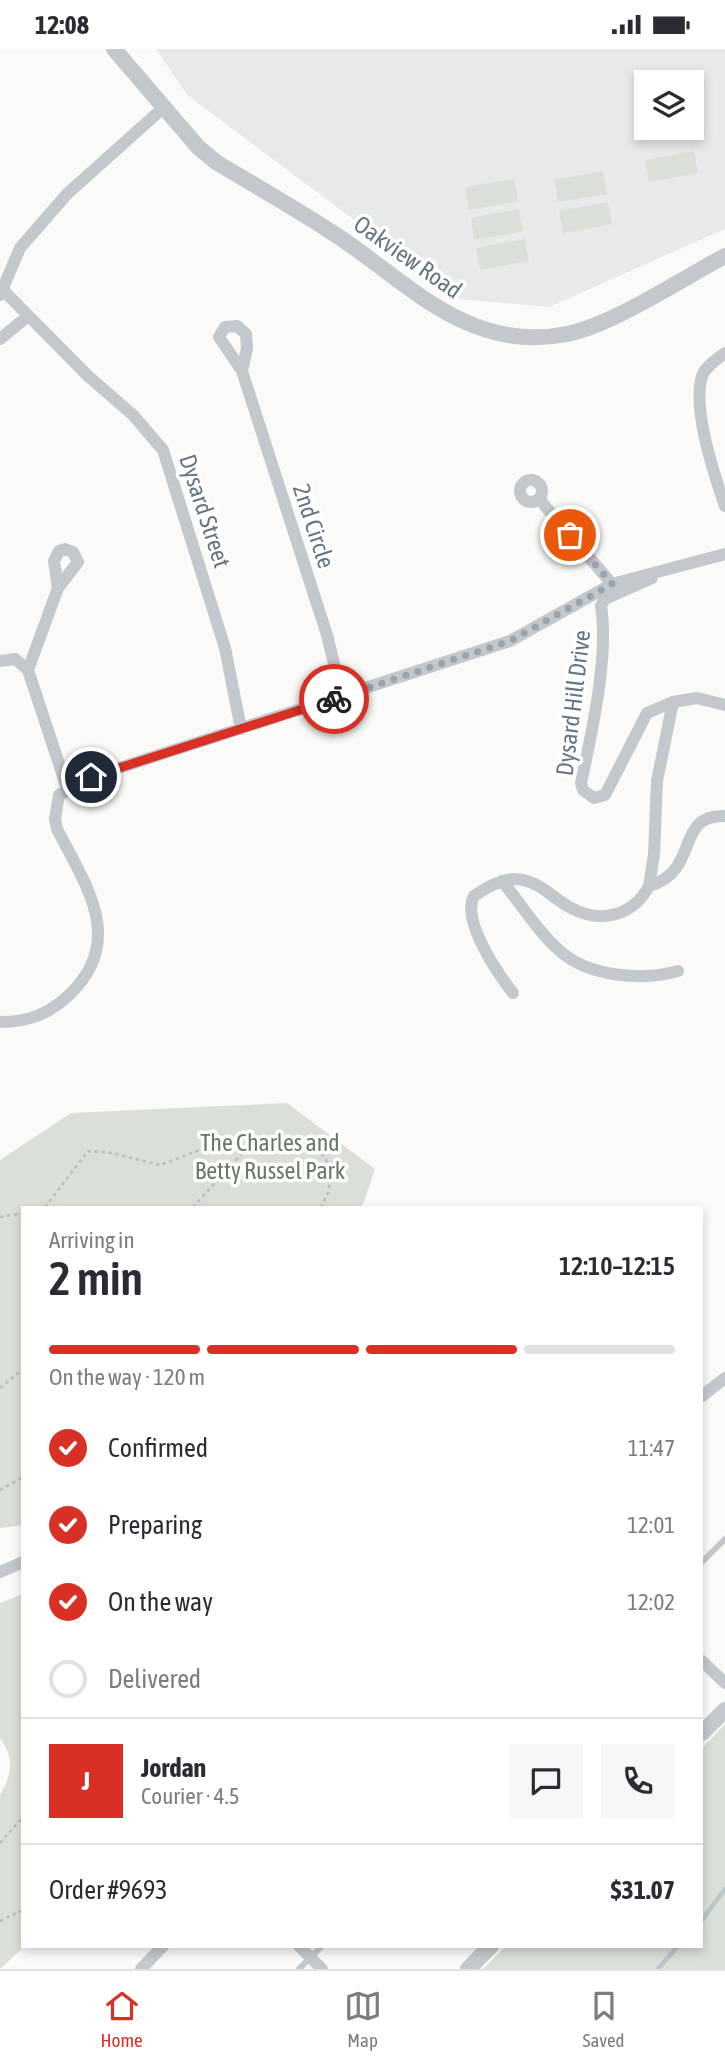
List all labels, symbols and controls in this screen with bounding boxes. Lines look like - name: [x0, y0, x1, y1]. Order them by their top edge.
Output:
- text: 12:08: [35, 10, 89, 40]
- map controls: [634, 70, 704, 140]
- button: layers: [634, 70, 704, 140]
- street label: Oakview Road: [349, 210, 467, 304]
- street label: Dysard Street: [174, 451, 236, 571]
- street label: 2nd Circle: [288, 481, 340, 571]
- pin: [540, 505, 600, 565]
- icon: bag: [551, 516, 589, 554]
- street label: Dysard Hill Drive: [551, 629, 595, 777]
- courier: [299, 664, 369, 734]
- icon: bike: [315, 680, 353, 718]
- pin: [61, 747, 121, 807]
- icon: home: [72, 758, 110, 796]
- park label: The Charles and Betty Russel Park: [195, 1129, 346, 1184]
- text: Arriving in: [49, 1227, 135, 1253]
- text: 12:10–12:15: [559, 1251, 675, 1281]
- text: 2 min: [49, 1252, 143, 1305]
- text: On the way · 120 m: [49, 1364, 205, 1390]
- icon: check: [49, 1429, 87, 1467]
- text: Confirmed: [108, 1433, 208, 1463]
- text: 11:47: [628, 1435, 675, 1461]
- icon: check: [49, 1506, 87, 1544]
- text: Preparing: [108, 1510, 202, 1540]
- text: 12:01: [627, 1512, 675, 1538]
- icon: check: [49, 1583, 87, 1621]
- text: On the way: [108, 1587, 213, 1617]
- text: 12:02: [627, 1589, 675, 1615]
- text: Delivered: [108, 1664, 201, 1694]
- button: chat: [509, 1744, 583, 1818]
- button: phone: [601, 1744, 675, 1818]
- text: Jordan: [141, 1753, 206, 1783]
- text: J: [82, 1766, 90, 1796]
- text: Courier · 4.5: [141, 1783, 240, 1809]
- text: Order #9693: [49, 1875, 168, 1905]
- text: $31.07: [611, 1875, 675, 1905]
- tab: Home: [100, 1987, 143, 2051]
- tab: Map: [344, 1987, 382, 2051]
- tab: Saved: [583, 1987, 625, 2051]

